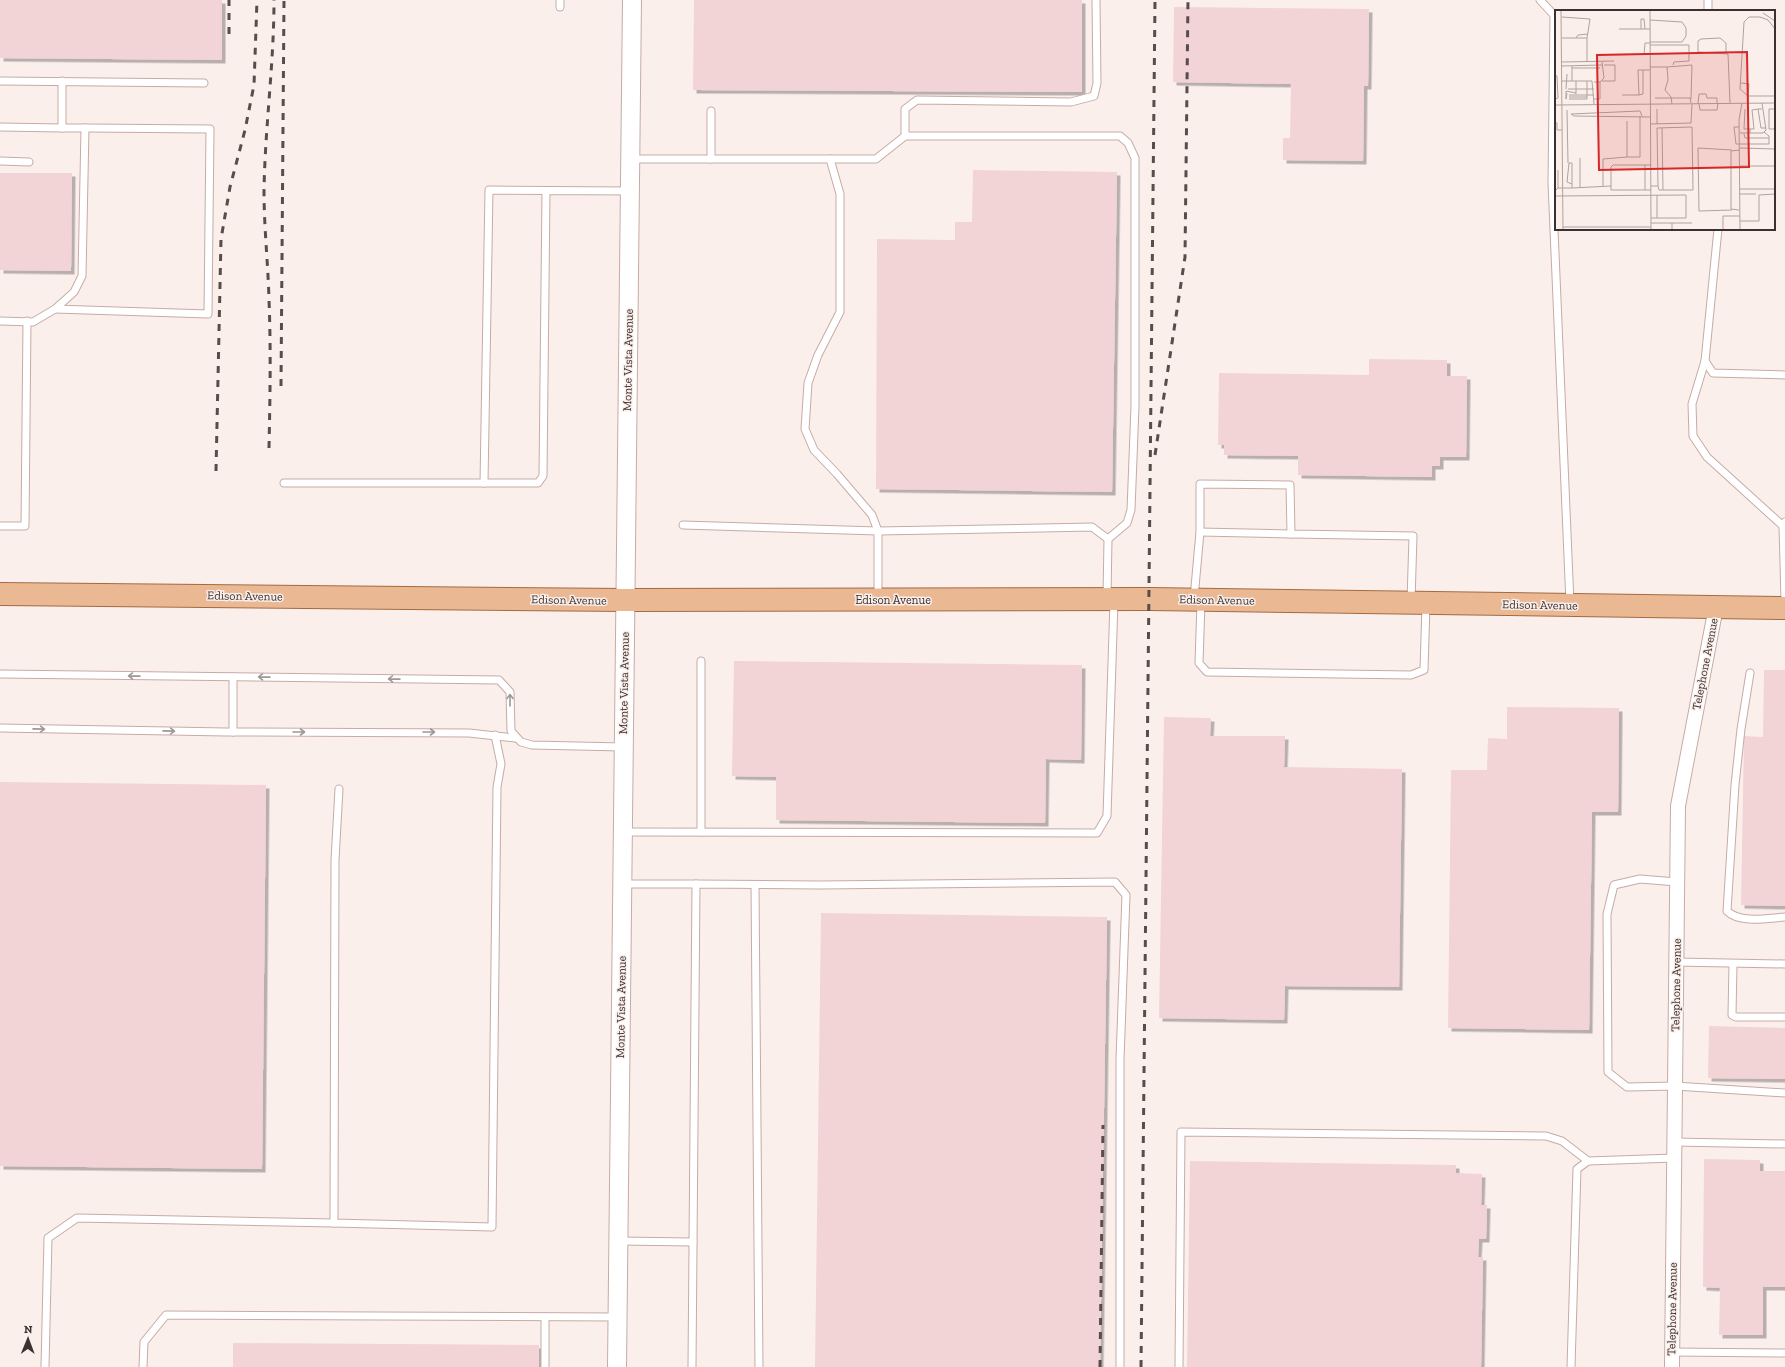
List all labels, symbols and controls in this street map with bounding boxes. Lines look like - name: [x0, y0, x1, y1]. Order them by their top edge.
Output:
- inset map: [1555, 10, 1775, 230]
- street label: Monte Vista Avenue: [620, 308, 636, 411]
- street label: Edison Avenue: [207, 588, 283, 604]
- street label: Edison Avenue: [531, 592, 607, 608]
- street label: Edison Avenue: [1179, 592, 1255, 608]
- street label: Edison Avenue: [855, 593, 931, 607]
- street label: Edison Avenue: [1502, 597, 1578, 613]
- street label: Telephone Avenue: [1689, 616, 1721, 711]
- street label: Monte Vista Avenue: [616, 631, 632, 734]
- one-way arrow: [128, 672, 141, 680]
- one-way arrow: [258, 674, 271, 681]
- one-way arrow: [388, 675, 401, 683]
- one-way arrow: [506, 694, 514, 707]
- one-way arrow: [32, 725, 45, 733]
- one-way arrow: [162, 727, 175, 735]
- one-way arrow: [292, 728, 305, 736]
- one-way arrow: [422, 728, 435, 736]
- street label: Telephone Avenue: [1668, 938, 1684, 1032]
- street label: Monte Vista Avenue: [613, 955, 629, 1058]
- street label: Telephone Avenue: [1664, 1262, 1680, 1356]
- north arrow: [8, 1319, 48, 1359]
- text: N: [24, 1323, 33, 1336]

